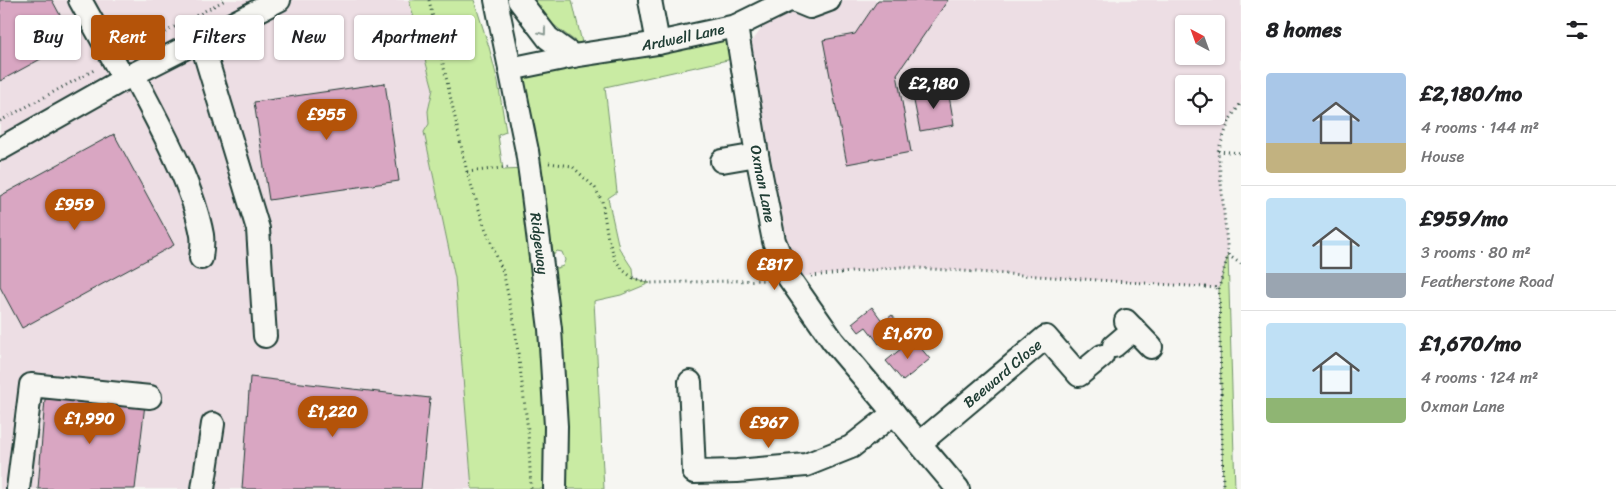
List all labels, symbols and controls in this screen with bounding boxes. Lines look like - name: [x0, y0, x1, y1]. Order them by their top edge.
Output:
- text: 8 homes: [1266, 11, 1341, 49]
- chip: Buy: [15, 15, 81, 60]
- chip: Rent: [91, 15, 165, 60]
- chip: Filters: [175, 15, 264, 60]
- chip: New: [274, 15, 344, 60]
- chip: Apartment: [354, 15, 475, 60]
- north arrow: [1175, 15, 1225, 65]
- map controls: [1175, 15, 1225, 125]
- street label: Ardwell Lane: [639, 16, 727, 58]
- icon: filters: [1563, 16, 1591, 44]
- one-way arrow: [537, 26, 545, 35]
- pin: £2,180: [893, 68, 975, 110]
- text: £2,180: [910, 69, 958, 98]
- button: locate: [1175, 75, 1225, 125]
- text: £2,180/mo: [1421, 75, 1522, 113]
- icon: home: [1306, 93, 1366, 153]
- pin: £955: [297, 98, 357, 141]
- text: £955: [308, 100, 346, 129]
- text: 4 rooms · 144 m²: [1421, 113, 1539, 142]
- text: House: [1421, 142, 1464, 171]
- street label: Oxman Lane: [743, 143, 783, 225]
- pin: £959: [45, 188, 105, 231]
- text: £959: [56, 190, 94, 219]
- text: £959/mo: [1421, 200, 1508, 238]
- street label: Ridgeway: [522, 211, 556, 276]
- icon: home: [1306, 218, 1366, 278]
- text: 3 rooms · 80 m²: [1421, 238, 1531, 267]
- pin: £817: [745, 248, 805, 291]
- text: £817: [758, 250, 792, 279]
- text: Featherstone Road: [1421, 267, 1553, 296]
- pin: £1,670: [867, 318, 949, 360]
- text: £1,670: [884, 319, 932, 348]
- text: £1,670/mo: [1421, 325, 1521, 363]
- street label: Beeward Close: [957, 332, 1048, 415]
- icon: home: [1306, 343, 1366, 403]
- text: 4 rooms · 124 m²: [1421, 363, 1538, 392]
- text: Oxman Lane: [1421, 392, 1504, 421]
- pin: £1,220: [292, 396, 374, 438]
- text: £1,220: [309, 397, 357, 426]
- pin: £1,990: [49, 402, 131, 445]
- text: £1,990: [65, 404, 115, 433]
- pin: £967: [739, 406, 799, 449]
- text: £967: [751, 408, 787, 437]

